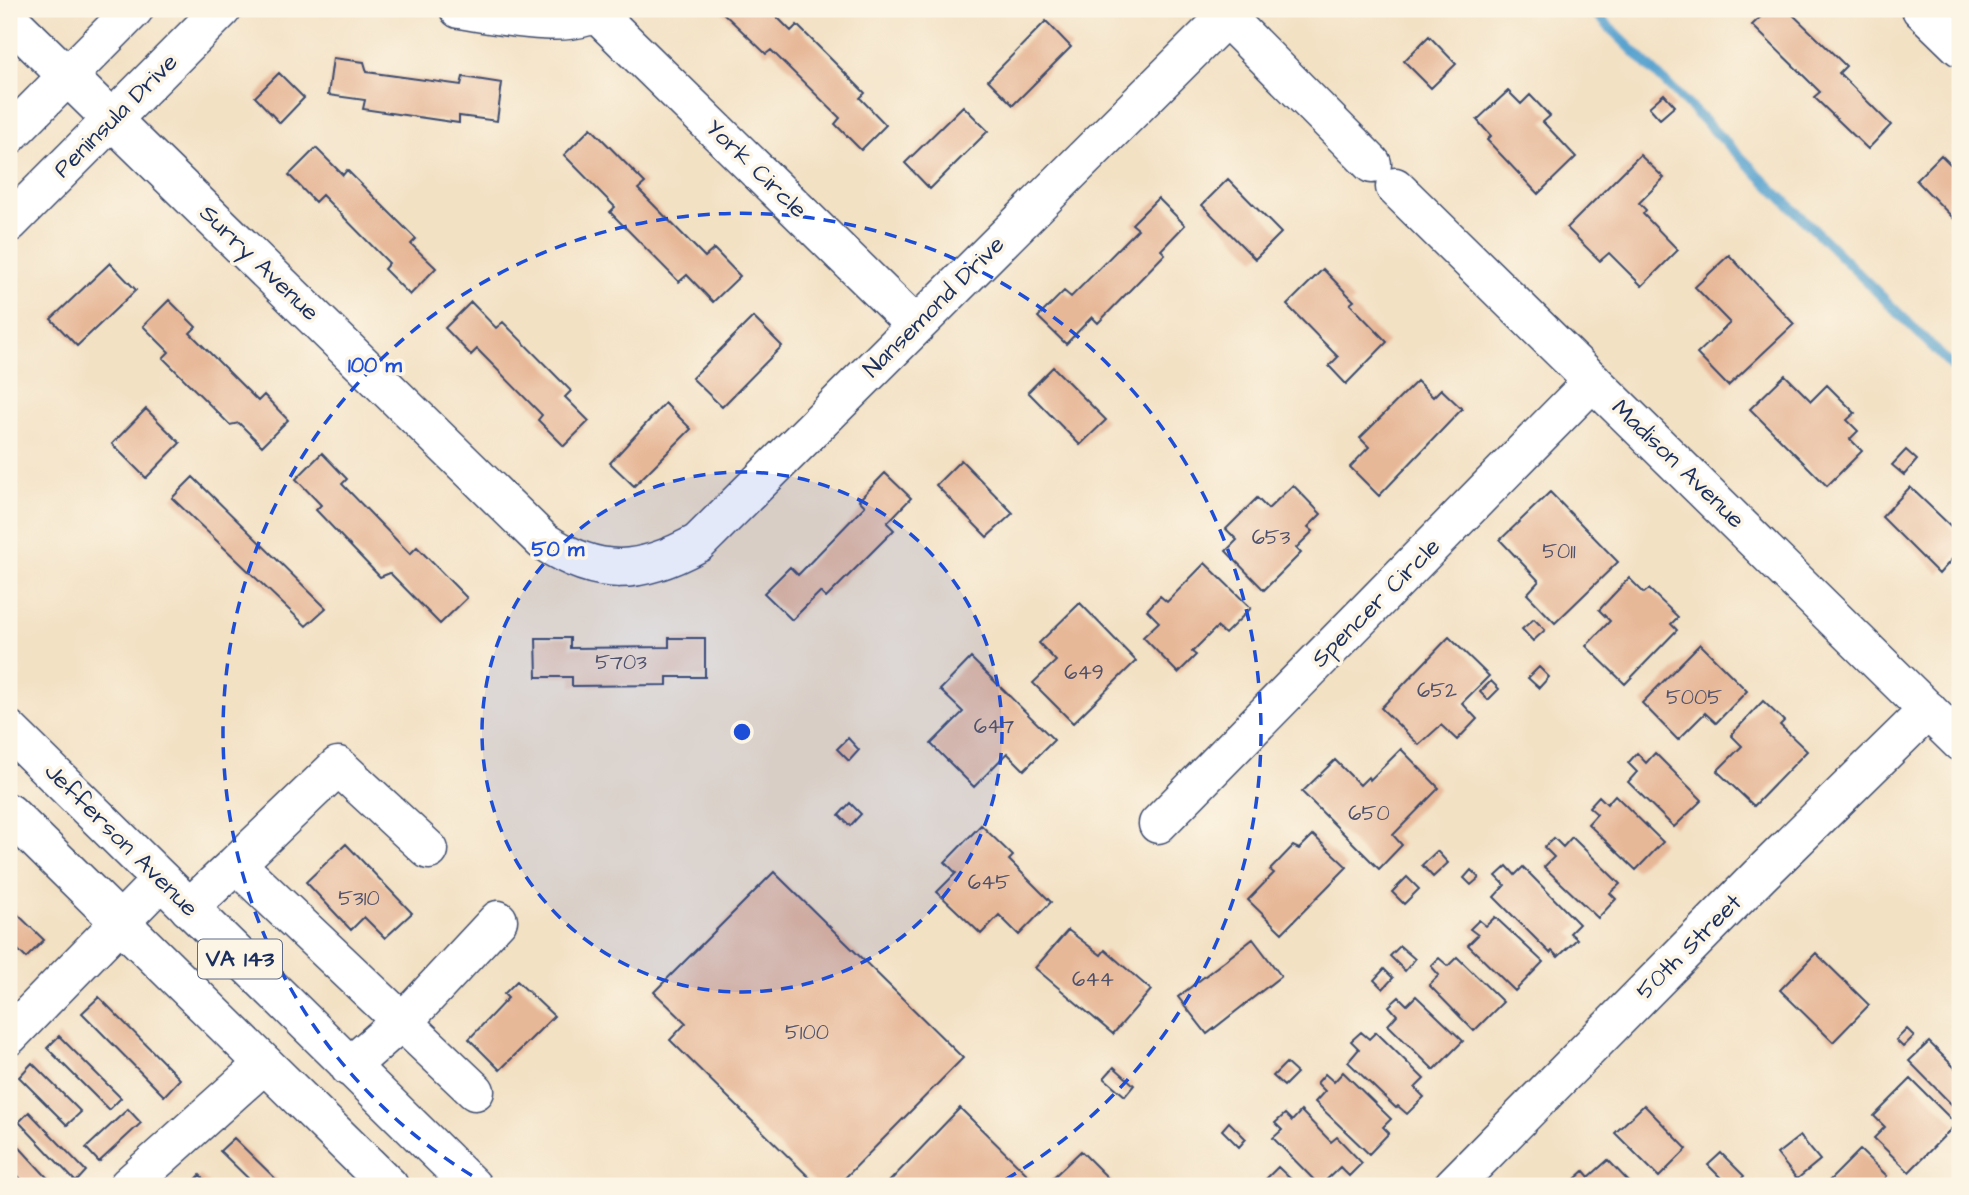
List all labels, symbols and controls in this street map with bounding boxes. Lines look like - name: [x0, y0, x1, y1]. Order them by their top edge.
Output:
- street label: Peninsula Drive: [46, 46, 186, 186]
- street label: York Circle: [698, 112, 814, 226]
- street label: Surry Avenue: [191, 197, 327, 330]
- street label: Nansemond Drive: [855, 228, 1013, 386]
- text: 100 m: [348, 351, 403, 380]
- street label: Madison Avenue: [1604, 392, 1752, 536]
- house number: 653: [1252, 523, 1291, 552]
- street label: Spencer Circle: [1304, 531, 1448, 675]
- text: 50 m: [532, 535, 585, 564]
- house number: 5011: [1542, 537, 1576, 566]
- house number: 5703: [595, 648, 647, 677]
- house number: 649: [1064, 658, 1104, 687]
- house number: 652: [1417, 676, 1457, 705]
- house number: 5005: [1666, 683, 1722, 712]
- house number: 647: [974, 712, 1014, 741]
- centre of rings: [730, 720, 754, 744]
- street label: Jefferson Avenue: [36, 755, 206, 925]
- house number: 650: [1348, 799, 1390, 828]
- house number: 645: [968, 868, 1010, 897]
- house number: 5310: [338, 884, 380, 913]
- street label: 50th Street: [1628, 886, 1750, 1008]
- road number: VA 143: [198, 940, 282, 978]
- house number: 644: [1072, 965, 1114, 994]
- house number: 5100: [785, 1018, 829, 1047]

